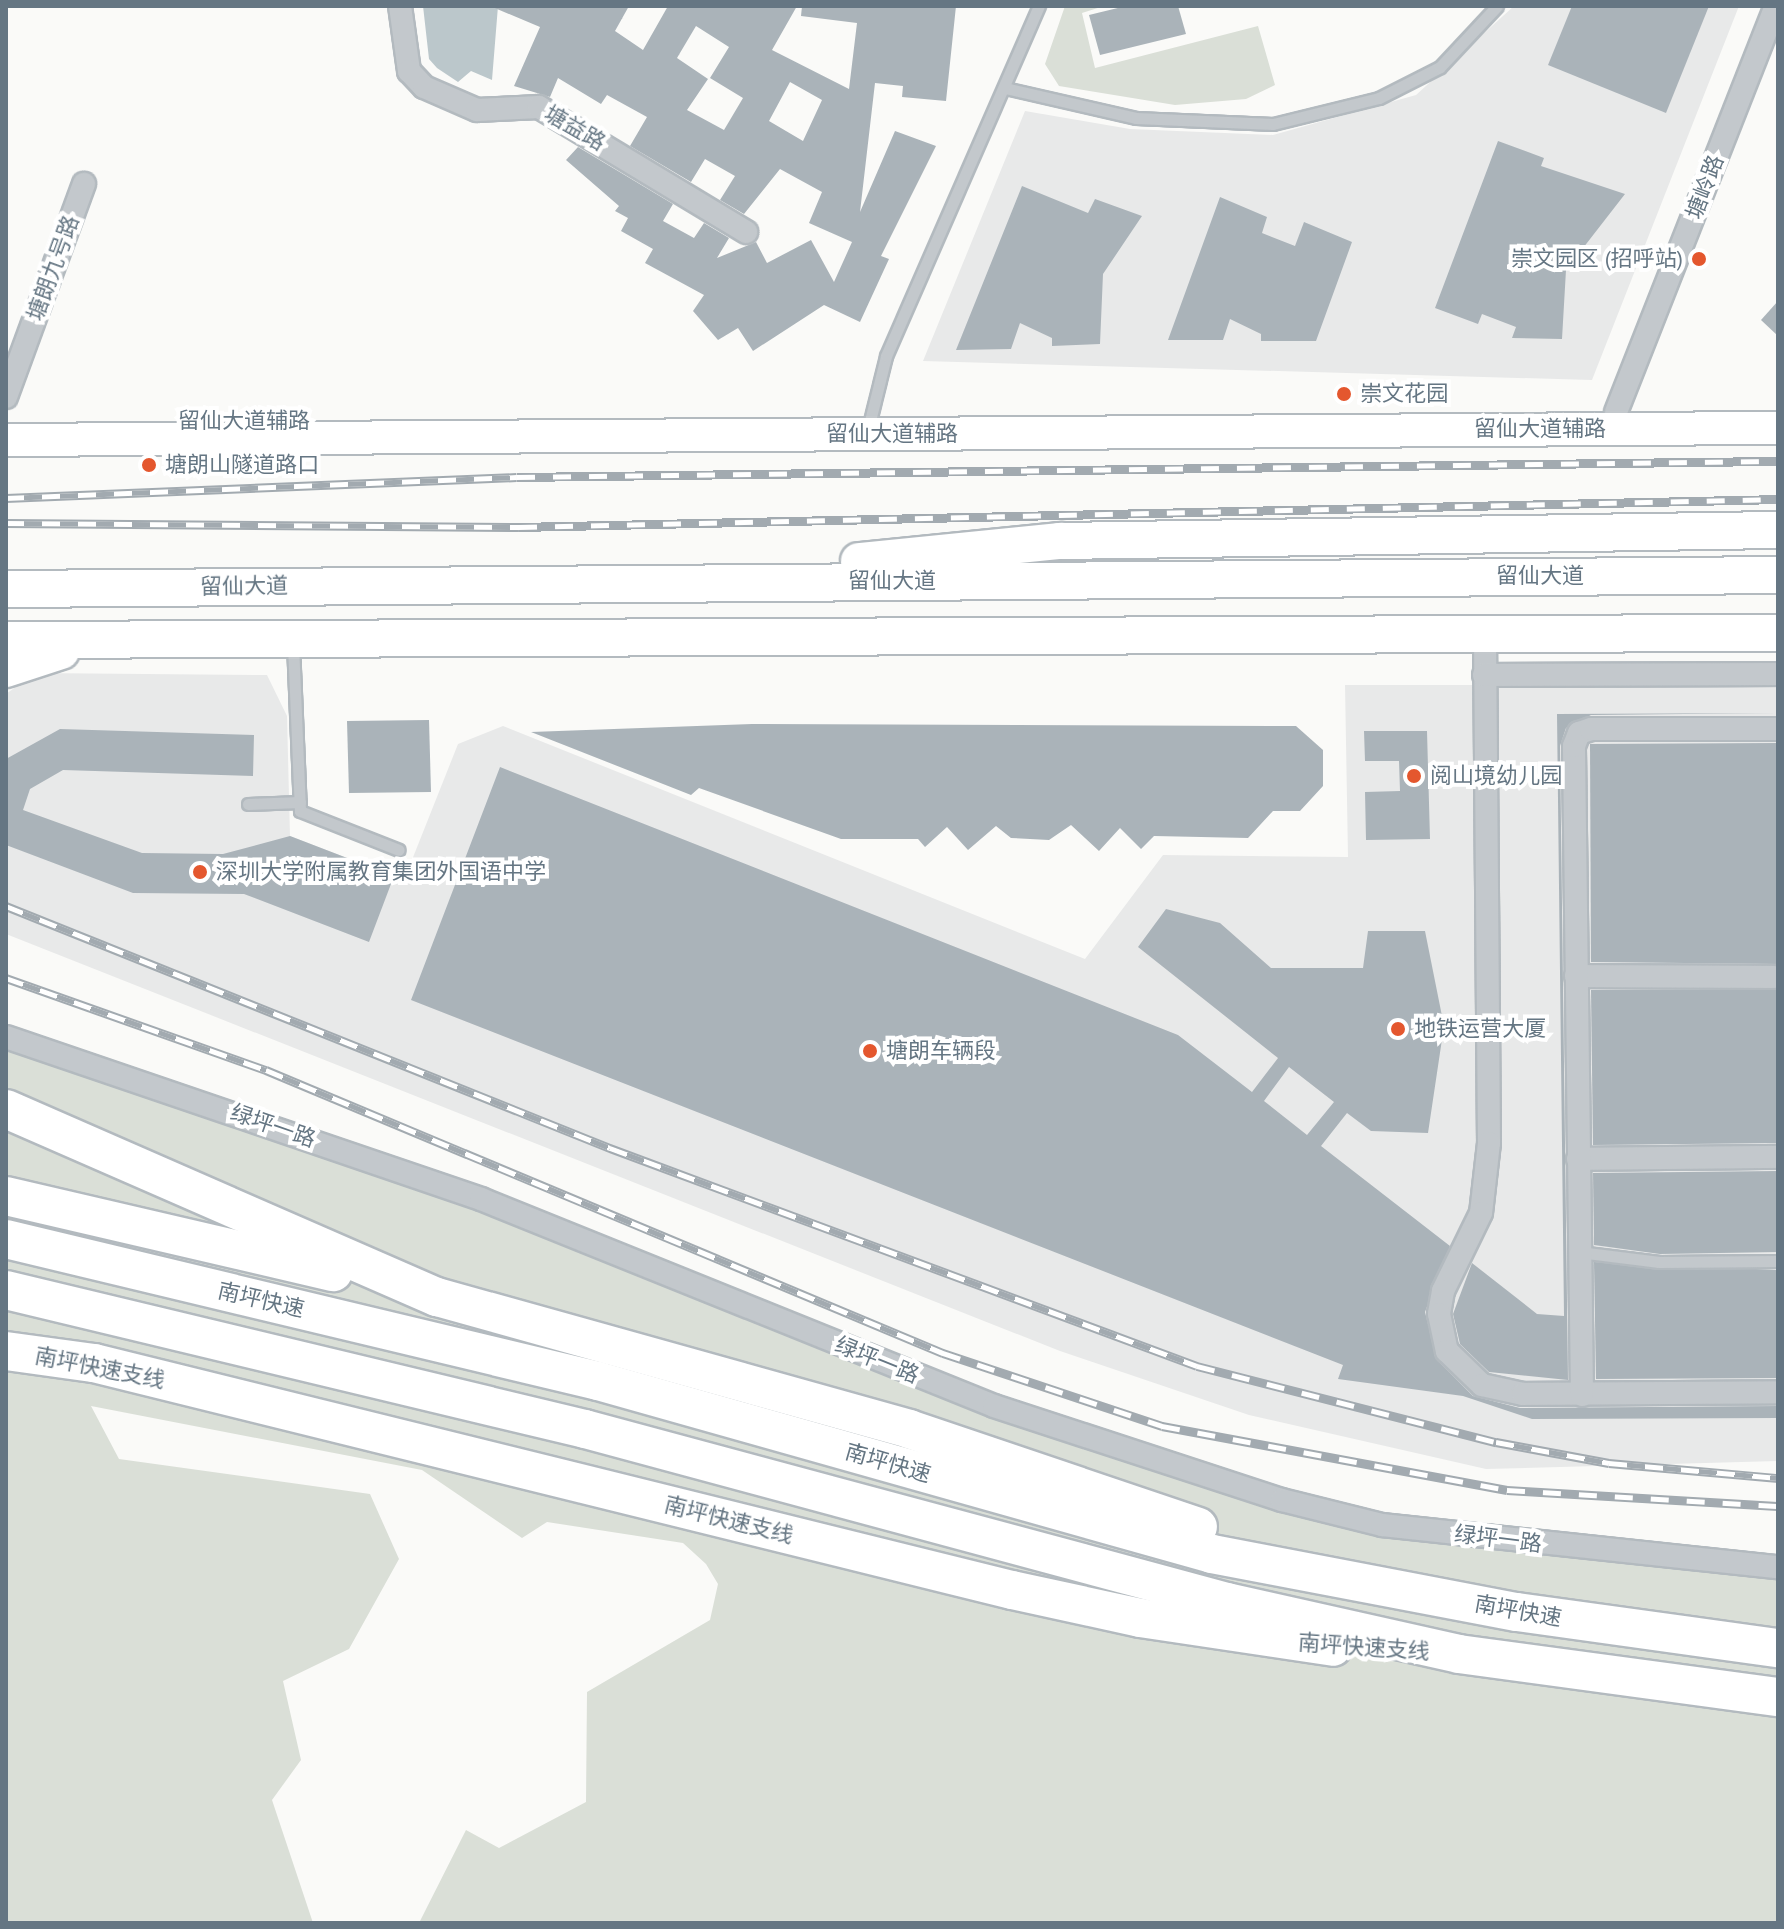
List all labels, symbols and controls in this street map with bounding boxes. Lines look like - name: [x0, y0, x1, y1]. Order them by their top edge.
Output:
- street label: 塘益路: [540, 100, 610, 156]
- street label: 塘岭路: [1681, 151, 1729, 223]
- street label: 塘朗九号路: [22, 212, 84, 324]
- place label: 崇文园区 (招呼站): [1511, 246, 1683, 272]
- marker: 崇文园区 (招呼站): [1690, 250, 1708, 268]
- place label: 崇文花园: [1360, 381, 1448, 407]
- marker: 崇文花园: [1335, 385, 1353, 403]
- street label: 留仙大道辅路: [178, 408, 310, 434]
- street label: 留仙大道辅路: [1474, 416, 1606, 442]
- street label: 留仙大道辅路: [826, 421, 958, 447]
- place label: 塘朗山隧道路口: [165, 452, 319, 478]
- marker: 塘朗山隧道路口: [140, 456, 158, 474]
- street label: 留仙大道: [1496, 563, 1584, 589]
- street label: 留仙大道: [848, 568, 936, 594]
- street label: 留仙大道: [200, 572, 288, 600]
- place label: 阅山境幼儿园: [1430, 763, 1562, 789]
- marker: 阅山境幼儿园: [1405, 767, 1423, 785]
- place label: 深圳大学附属教育集团外国语中学: [216, 859, 546, 885]
- marker: 深圳大学附属教育集团外国语中学: [191, 863, 209, 881]
- place label: 地铁运营大厦: [1414, 1016, 1546, 1042]
- marker: 地铁运营大厦: [1389, 1020, 1407, 1038]
- place label: 塘朗车辆段: [886, 1038, 996, 1064]
- marker: 塘朗车辆段: [861, 1042, 879, 1060]
- street label: 绿坪一路: [227, 1099, 319, 1153]
- street label: 南坪快速: [215, 1277, 307, 1323]
- street label: 绿坪一路: [831, 1331, 923, 1389]
- street label: 南坪快速支线: [33, 1342, 167, 1394]
- street label: 南坪快速: [842, 1438, 934, 1488]
- street label: 南坪快速支线: [662, 1491, 796, 1549]
- street label: 绿坪一路: [1453, 1521, 1543, 1557]
- street label: 南坪快速: [1472, 1590, 1564, 1632]
- street label: 南坪快速支线: [1297, 1629, 1431, 1665]

